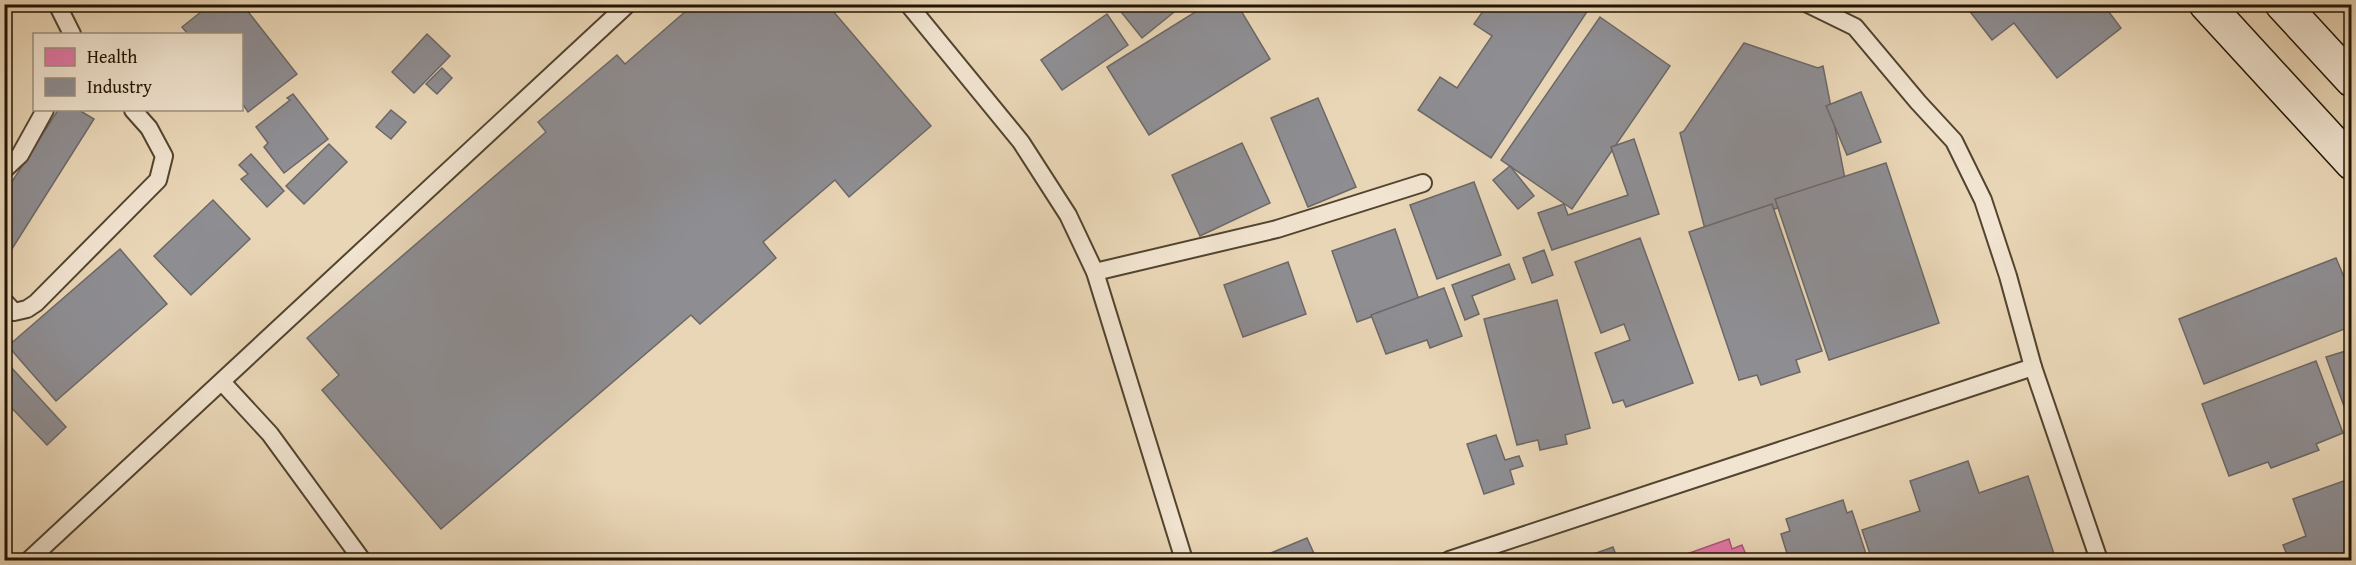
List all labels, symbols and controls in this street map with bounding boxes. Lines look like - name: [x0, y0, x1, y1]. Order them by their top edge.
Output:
- legend: [33, 33, 243, 111]
- text: Health: [87, 43, 137, 70]
- text: Industry: [87, 73, 152, 100]

